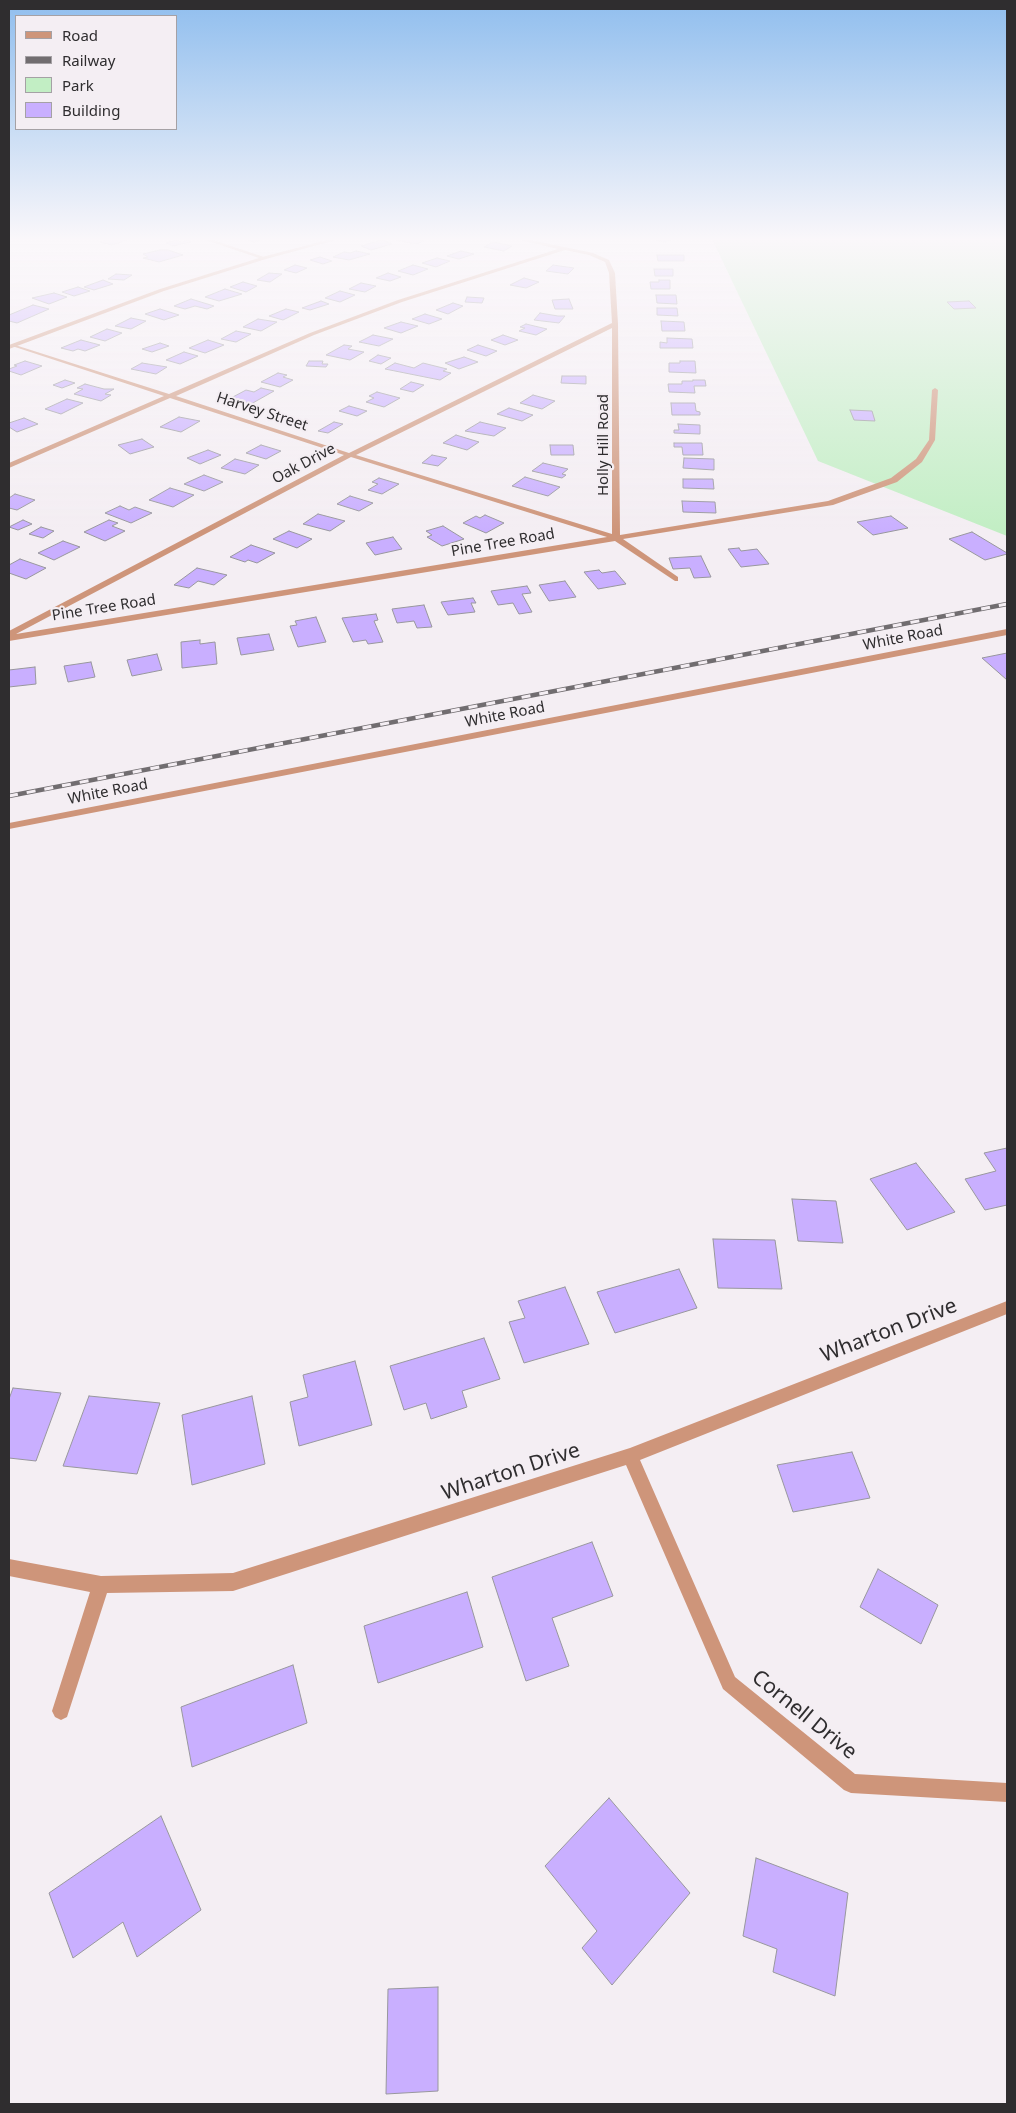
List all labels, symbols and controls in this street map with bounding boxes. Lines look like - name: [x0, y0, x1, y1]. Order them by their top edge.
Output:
- legend: [15, 15, 178, 130]
- text: Road: [62, 25, 98, 45]
- text: Railway: [62, 50, 115, 70]
- text: Park: [62, 75, 94, 95]
- text: Building: [62, 100, 120, 120]
- street label: Harvey Street: [214, 389, 310, 435]
- street label: Holly Hill Road: [595, 394, 613, 496]
- street label: Oak Drive: [269, 440, 339, 488]
- street label: Pine Tree Road: [450, 525, 556, 561]
- street label: Pine Tree Road: [51, 591, 157, 625]
- street label: White Road: [862, 621, 944, 655]
- street label: White Road: [464, 698, 546, 732]
- street label: White Road: [67, 775, 149, 809]
- street label: Wharton Drive: [817, 1294, 961, 1368]
- street label: Wharton Drive: [439, 1438, 583, 1506]
- street label: Cornell Drive: [746, 1665, 862, 1765]

